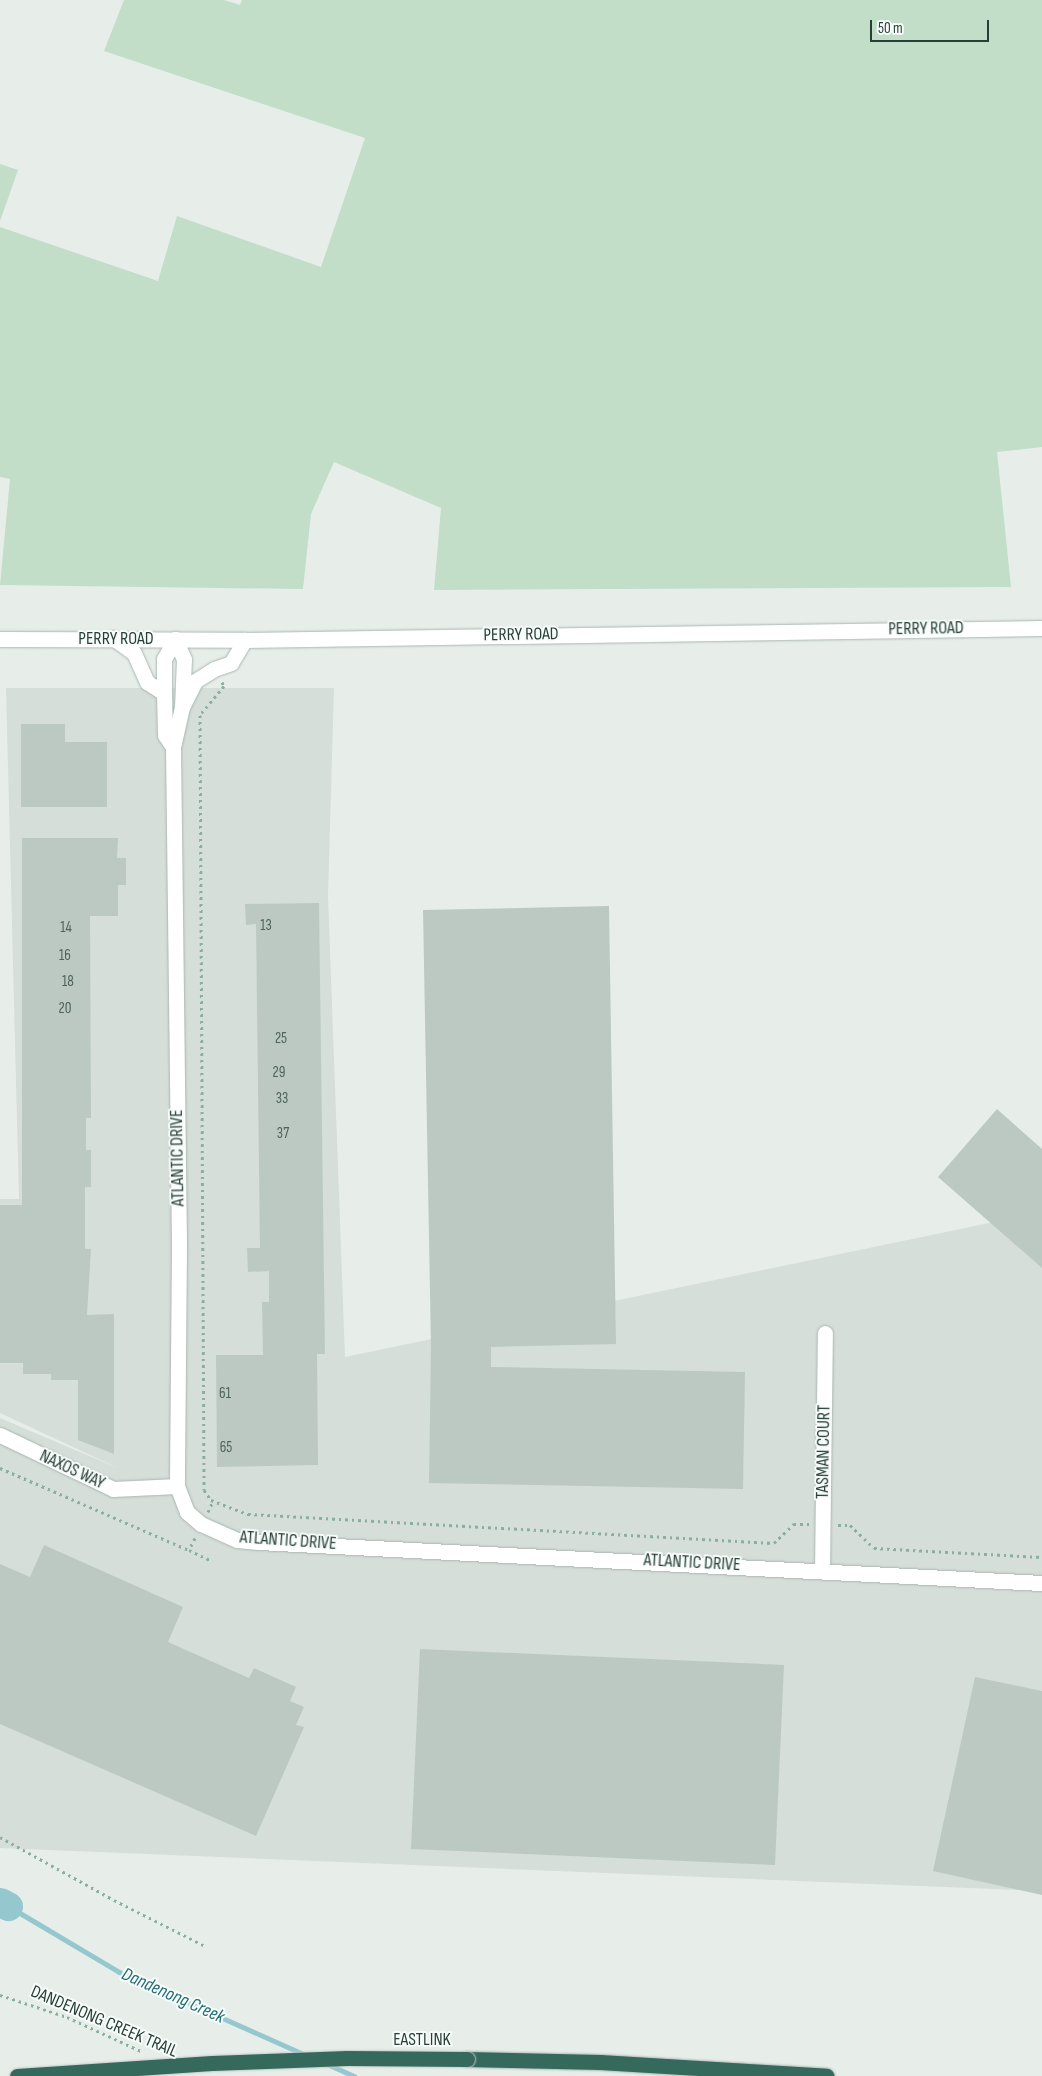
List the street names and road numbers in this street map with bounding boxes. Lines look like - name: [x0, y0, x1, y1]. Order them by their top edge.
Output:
- street label: PERRY ROAD: [888, 618, 964, 640]
- street label: PERRY ROAD: [483, 624, 559, 646]
- street label: PERRY ROAD: [78, 628, 154, 650]
- street label: ATLANTIC DRIVE: [166, 1109, 190, 1207]
- street label: TASMAN COURT: [812, 1405, 836, 1499]
- street label: NAXOS WAY: [36, 1446, 108, 1494]
- street label: ATLANTIC DRIVE: [239, 1527, 337, 1555]
- street label: ATLANTIC DRIVE: [643, 1550, 741, 1576]
- street label: DANDENONG CREEK TRAIL: [27, 1981, 181, 2063]
- street label: EASTLINK: [393, 2029, 451, 2051]

